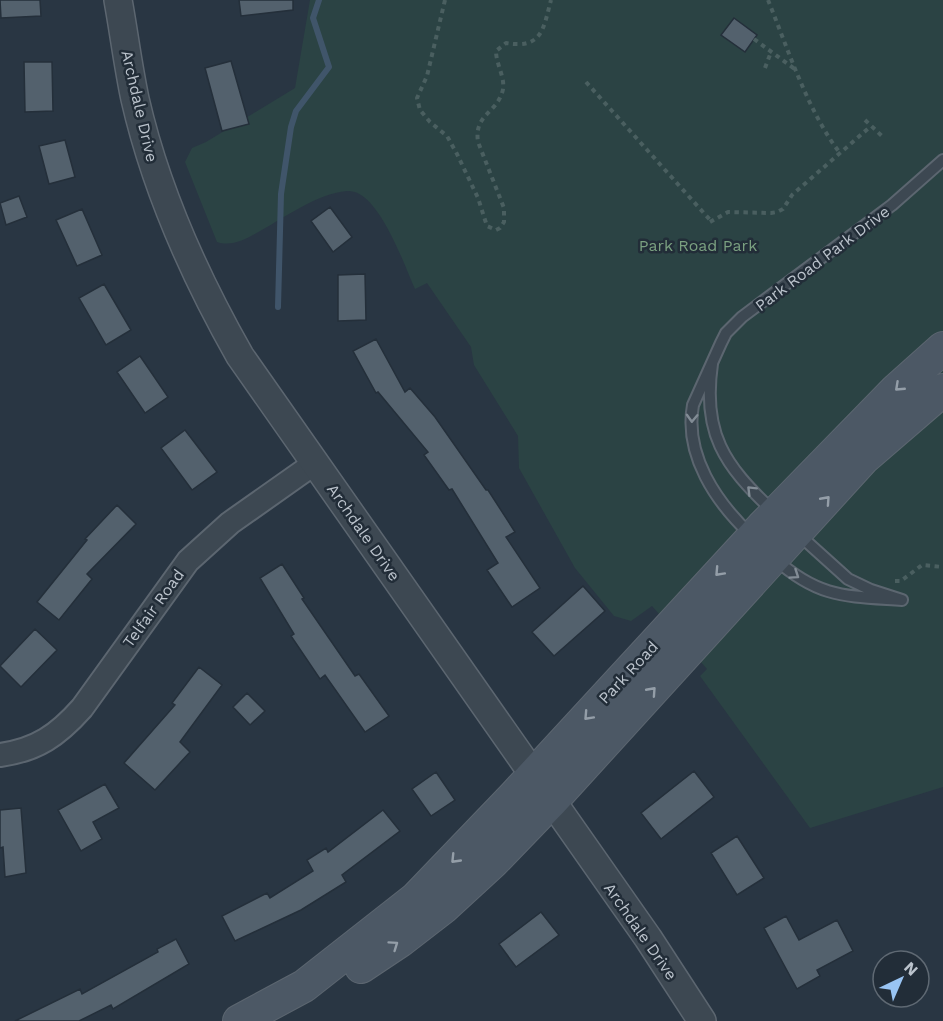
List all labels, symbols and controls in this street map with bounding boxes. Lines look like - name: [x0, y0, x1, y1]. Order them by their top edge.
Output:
- street label: Archdale Drive: [117, 48, 162, 164]
- street label: Park Road Park Drive: [751, 202, 893, 315]
- park label: Park Road Park: [639, 236, 757, 255]
- one-way arrow: [896, 380, 906, 391]
- one-way arrow: [686, 414, 699, 423]
- street label: Archdale Drive: [323, 480, 404, 584]
- one-way arrow: [748, 487, 759, 498]
- one-way arrow: [819, 496, 830, 507]
- one-way arrow: [716, 565, 727, 576]
- street label: Telfair Road: [119, 566, 188, 651]
- one-way arrow: [789, 568, 800, 579]
- street label: Park Road: [595, 637, 662, 708]
- one-way arrow: [645, 687, 656, 698]
- one-way arrow: [584, 709, 595, 720]
- one-way arrow: [451, 852, 462, 862]
- street label: Archdale Drive: [600, 879, 681, 983]
- one-way arrow: [387, 941, 398, 952]
- north arrow: [871, 949, 931, 1009]
- text: N: [900, 958, 922, 980]

